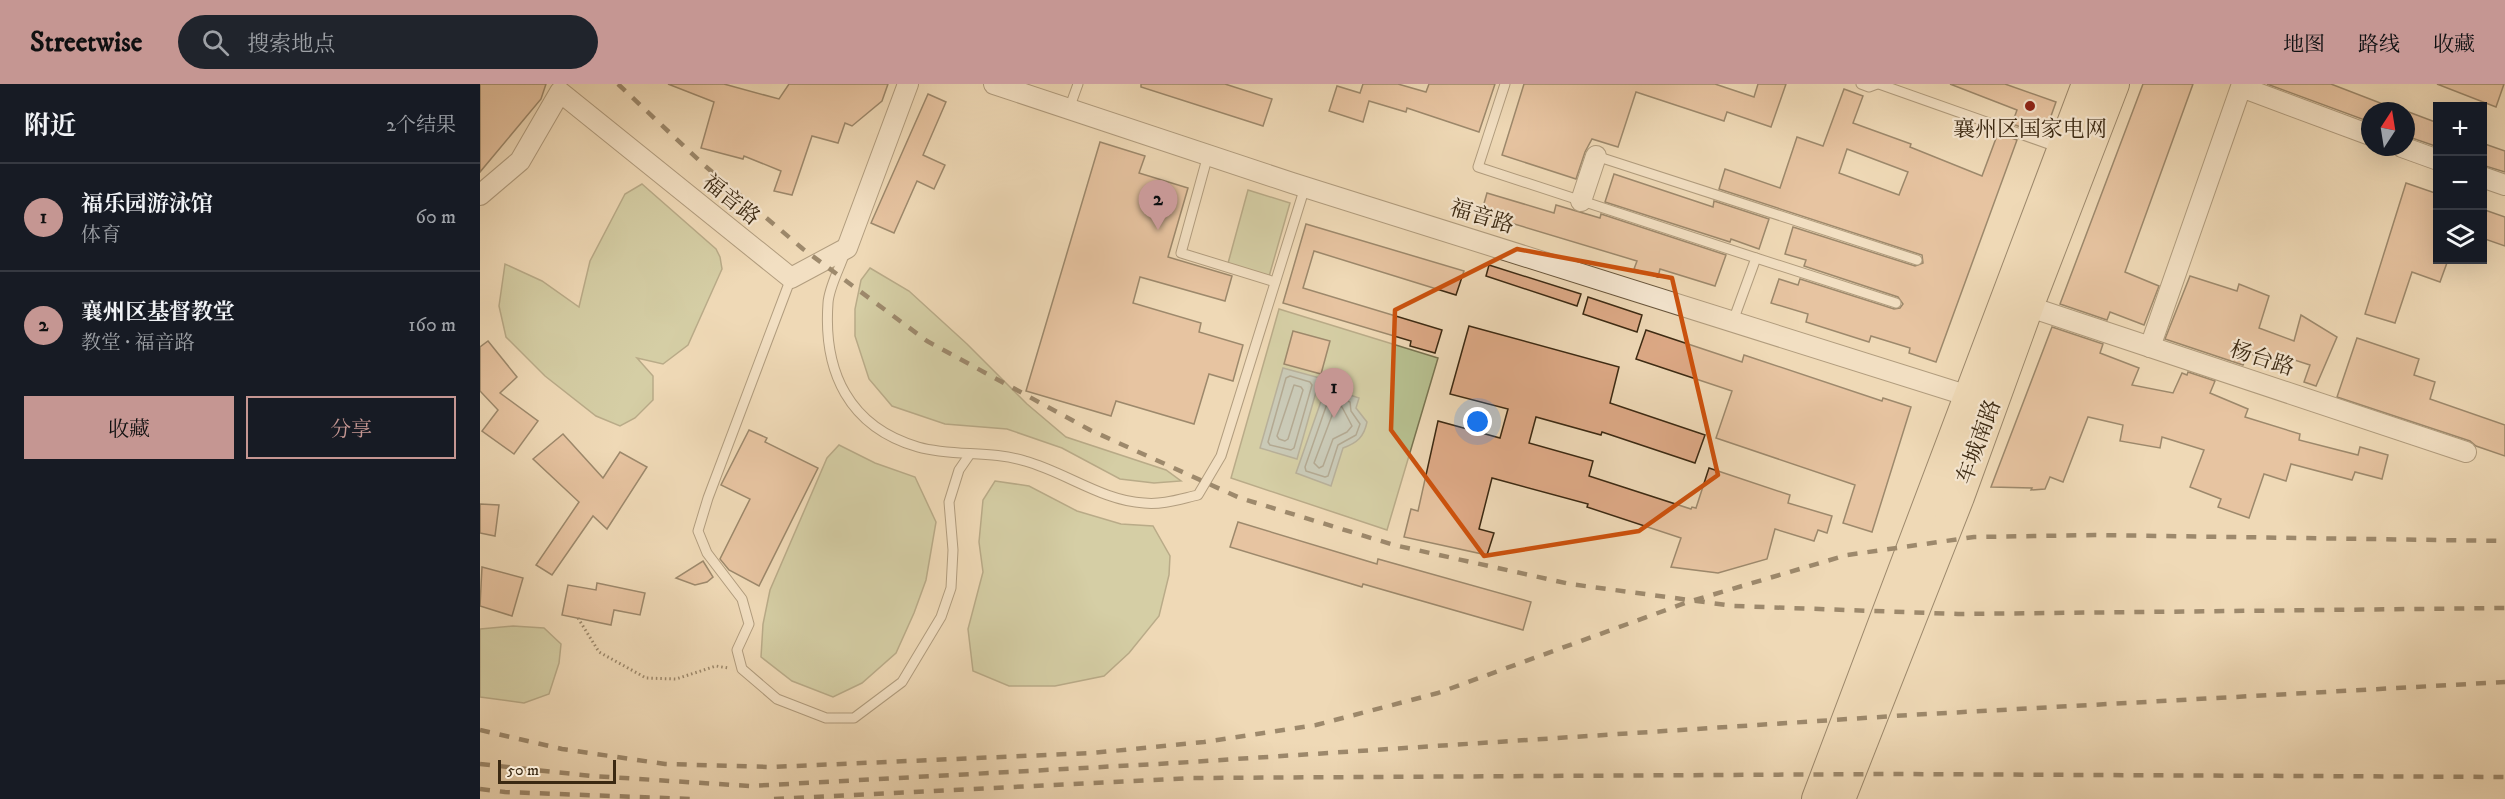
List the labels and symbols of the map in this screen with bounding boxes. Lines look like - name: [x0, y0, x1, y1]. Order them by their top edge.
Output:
- marker: 襄州区国家电网: [2023, 99, 2037, 113]
- north arrow: [2361, 102, 2415, 156]
- place label: 襄州区国家电网: [1953, 116, 2107, 143]
- street label: 福音路: [697, 169, 765, 231]
- pin: 2: [1138, 180, 1178, 230]
- street label: 福音路: [1446, 194, 1518, 240]
- street label: 杨台路: [2226, 336, 2298, 382]
- pin: 1: [1314, 368, 1354, 418]
- street label: 车城南路: [1951, 396, 2007, 488]
- your location: [1463, 407, 1492, 436]
- scale bar: [498, 757, 616, 784]

